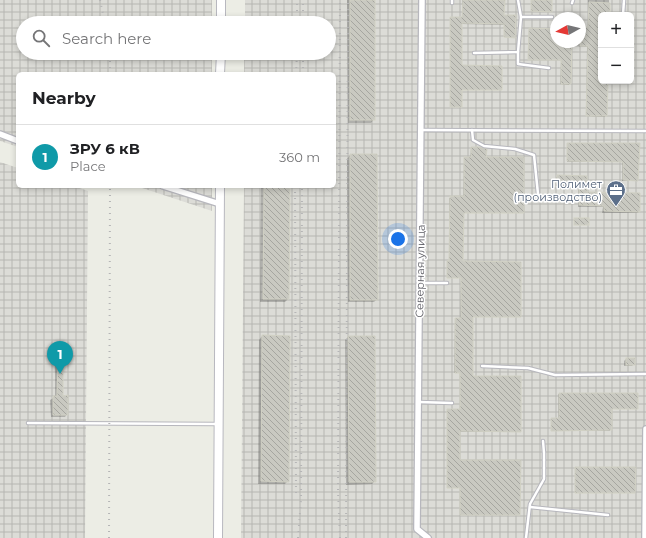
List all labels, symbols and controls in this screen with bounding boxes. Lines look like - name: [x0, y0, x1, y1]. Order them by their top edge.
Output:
- north arrow: [550, 12, 586, 48]
- map controls: [598, 12, 634, 84]
- button: +: [598, 12, 634, 48]
- search box: [16, 16, 336, 60]
- icon: search: [30, 27, 52, 49]
- text: Search here: [62, 29, 151, 48]
- button: −: [598, 48, 634, 84]
- text: Nearby: [32, 88, 96, 108]
- text: ЗРУ 6 кВ: [70, 139, 140, 158]
- text: 1: [42, 149, 48, 165]
- text: 360 m: [279, 149, 320, 165]
- text: Place: [70, 158, 106, 174]
- place label: Полимет (производство): [514, 177, 603, 204]
- office icon: Полимет (производство): [605, 179, 627, 207]
- street label: Северная улица: [412, 224, 428, 318]
- your location: [388, 229, 408, 249]
- pin: 1: [47, 341, 73, 374]

